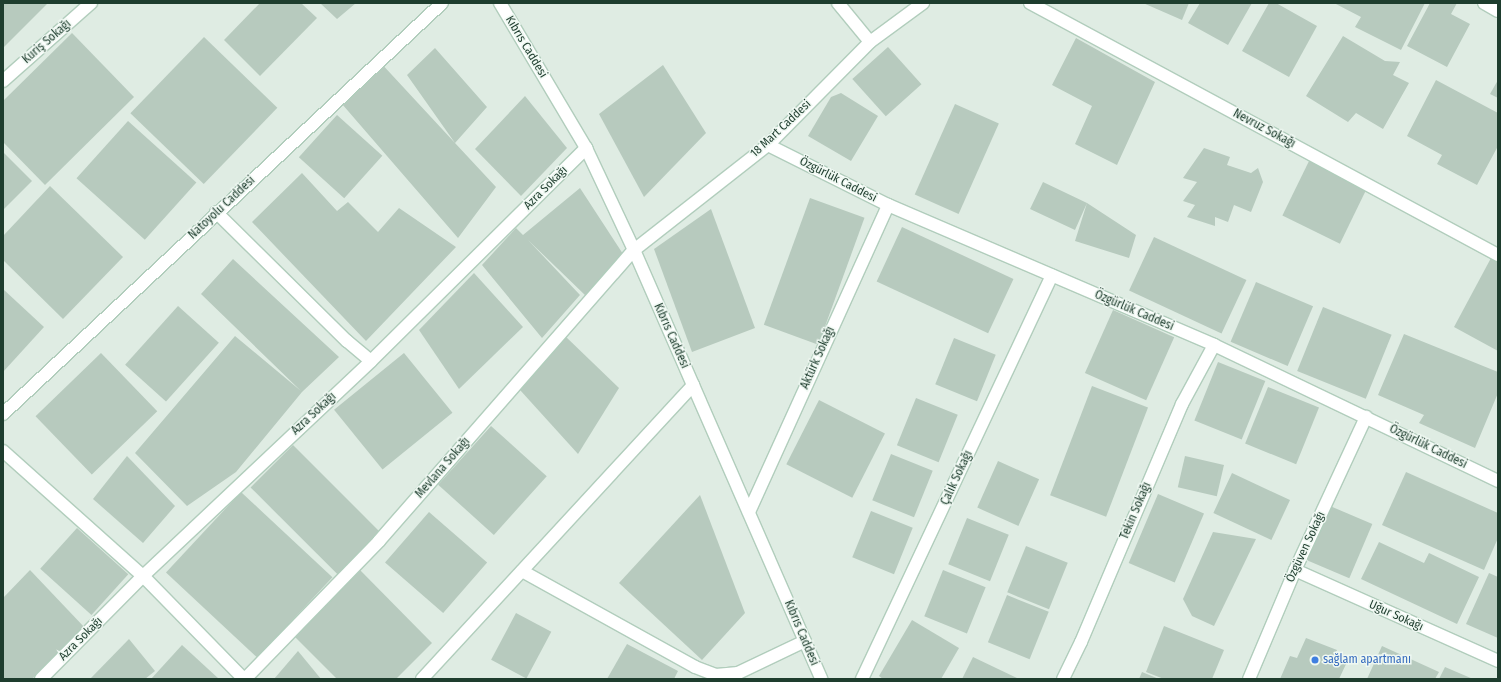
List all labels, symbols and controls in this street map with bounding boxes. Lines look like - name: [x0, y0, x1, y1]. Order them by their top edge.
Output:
- street label: Kıbrıs Caddesi: [502, 13, 550, 81]
- street label: Kuriş Sokağı: [20, 17, 74, 67]
- street label: 18 Mart Caddesi: [748, 97, 814, 161]
- street label: Nevruz Sokağı: [1230, 107, 1298, 151]
- street label: Özgürlük Caddesi: [797, 154, 879, 206]
- street label: Azra Sokağı: [521, 163, 571, 213]
- street label: Natoyolu Caddesi: [186, 173, 258, 243]
- street label: Özgürlük Caddesi: [1092, 288, 1176, 334]
- street label: Kıbrıs Caddesi: [650, 301, 692, 371]
- street label: Aktürk Sokağı: [798, 325, 838, 391]
- street label: Azra Sokağı: [289, 390, 339, 438]
- street label: Özgürlük Caddesi: [1387, 422, 1469, 472]
- street label: Mevlana Sokağı: [413, 435, 473, 501]
- street label: Çalık Sokağı: [938, 448, 976, 508]
- street label: Tekin Sokağı: [1118, 480, 1154, 542]
- street label: Özgüven Sokağı: [1283, 509, 1329, 585]
- street label: Kıbrıs Caddesi: [781, 598, 821, 668]
- street label: Uğur Sokağı: [1367, 598, 1425, 634]
- street label: Azra Sokağı: [56, 614, 106, 664]
- place label: sağlam apartmanı: [1323, 653, 1411, 667]
- marker: sağlam apartmanı: [1310, 655, 1320, 665]

